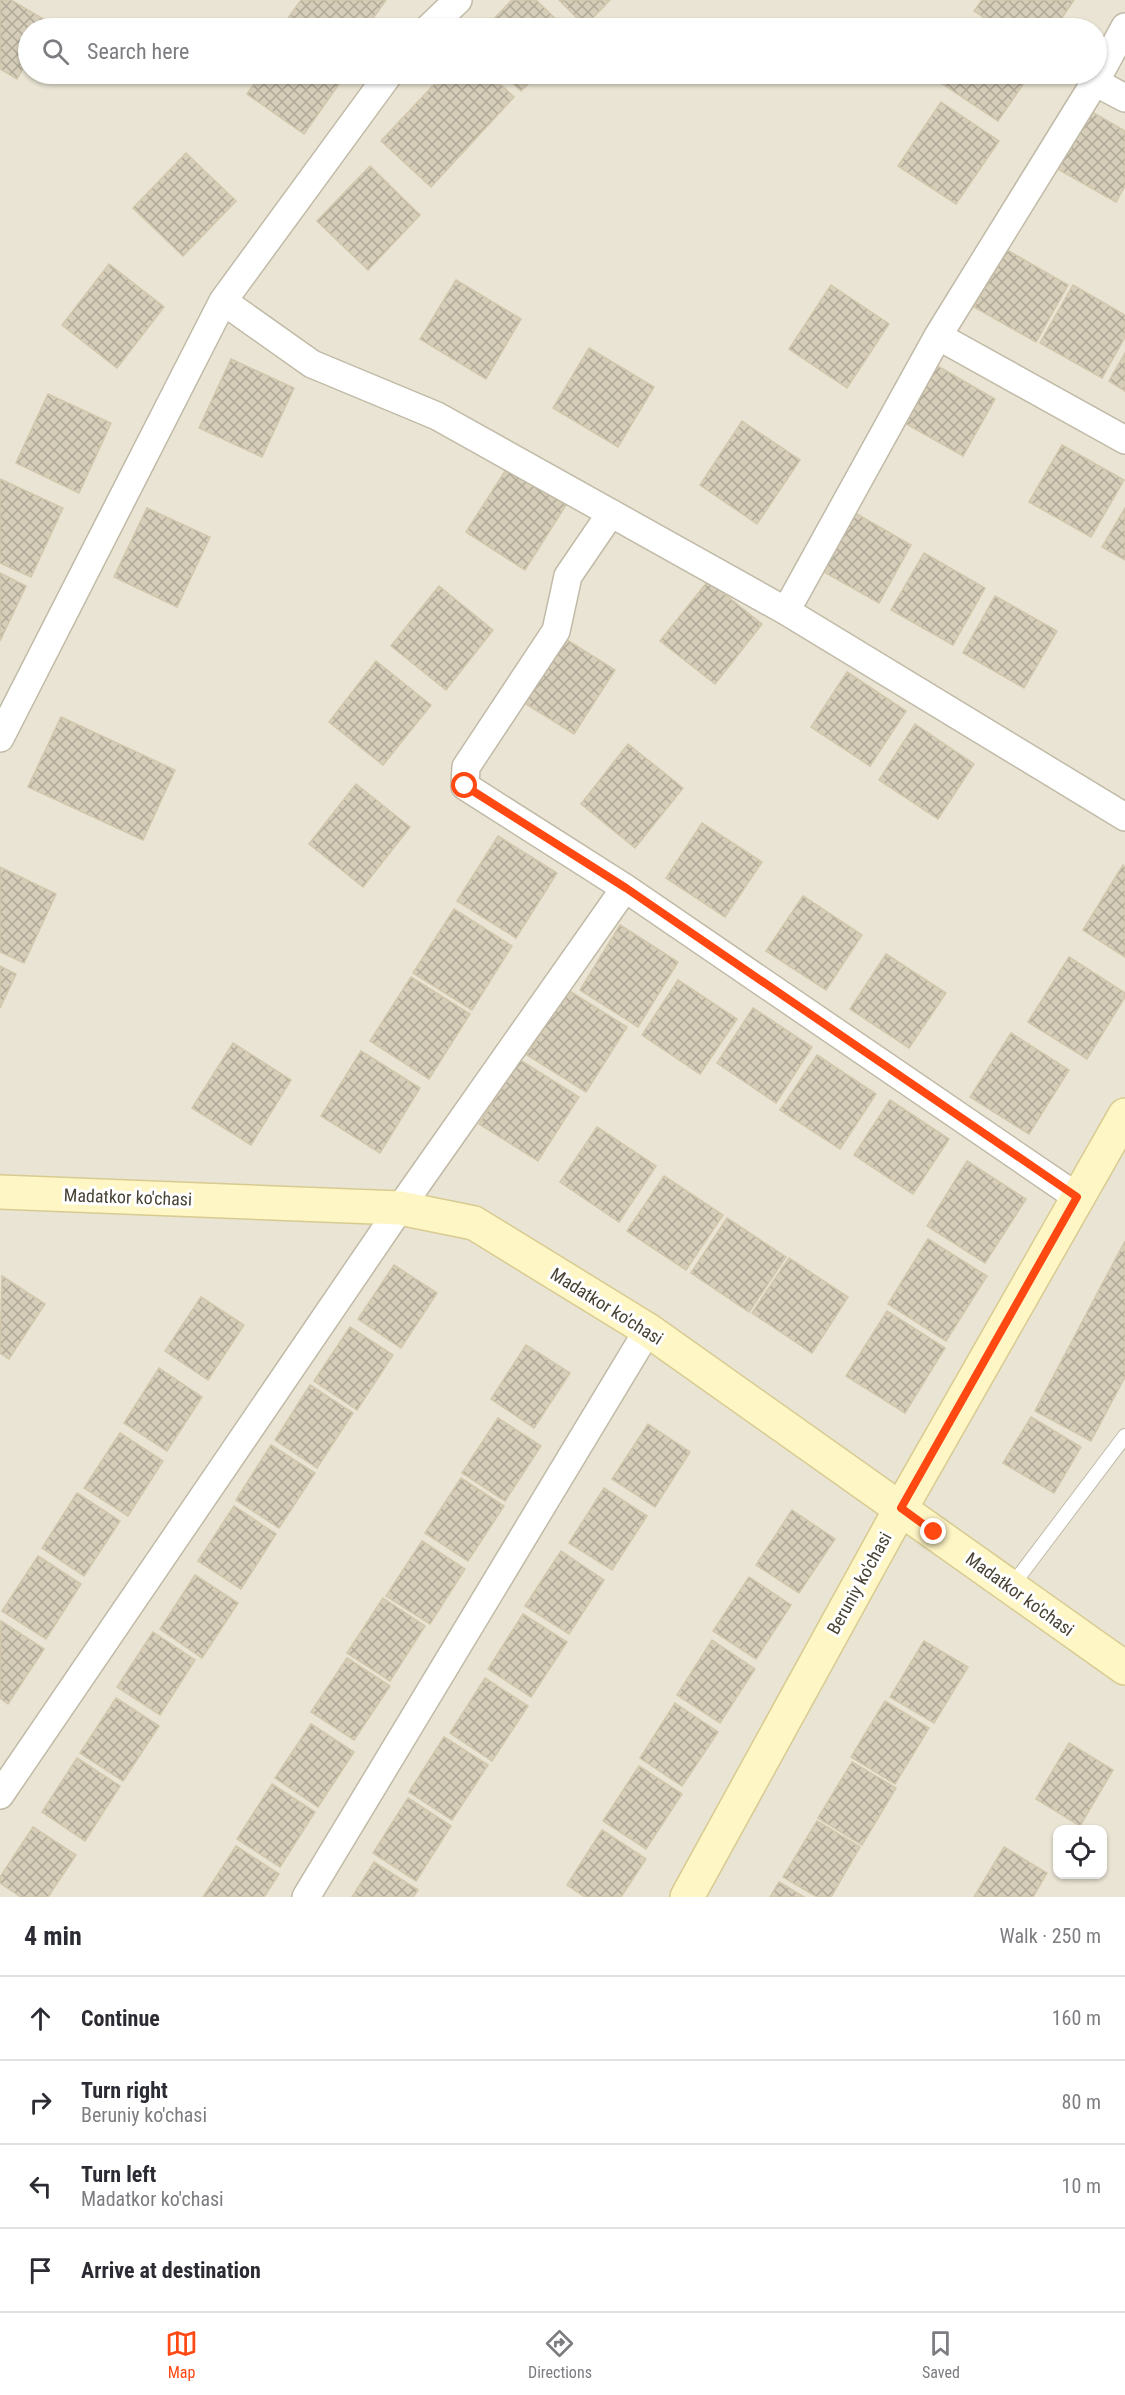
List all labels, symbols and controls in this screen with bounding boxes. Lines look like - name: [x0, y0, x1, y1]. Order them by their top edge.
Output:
- search box: [18, 18, 1107, 84]
- icon: search: [39, 35, 72, 68]
- text: Search here: [87, 39, 189, 64]
- route start: [451, 772, 477, 798]
- street label: Madatkor ko'chasi: [63, 1184, 193, 1210]
- street label: Madatkor ko'chasi: [547, 1263, 667, 1349]
- route end: [920, 1518, 946, 1544]
- street label: Beruniy ko'chasi: [822, 1528, 896, 1638]
- street label: Madatkor ko'chasi: [962, 1548, 1078, 1640]
- map controls: [1053, 1825, 1107, 1879]
- button: locate: [1053, 1825, 1107, 1879]
- text: 4 min: [24, 1921, 82, 1951]
- text: Walk · 250 m: [1000, 1924, 1101, 1948]
- icon: ahead: [24, 2002, 57, 2035]
- text: Continue: [81, 2006, 160, 2031]
- text: 160 m: [1052, 2006, 1101, 2030]
- text: Turn right: [81, 2078, 168, 2103]
- icon: right: [24, 2086, 57, 2119]
- text: 80 m: [1062, 2090, 1101, 2114]
- text: Beruniy ko'chasi: [81, 2103, 207, 2127]
- text: Turn left: [81, 2162, 156, 2187]
- icon: left: [24, 2170, 57, 2203]
- text: 10 m: [1062, 2174, 1101, 2198]
- text: Madatkor ko'chasi: [81, 2187, 224, 2211]
- icon: arrive: [24, 2254, 57, 2287]
- text: Arrive at destination: [81, 2258, 261, 2283]
- tab: Map: [165, 2327, 198, 2382]
- tab: Directions: [528, 2327, 592, 2382]
- tab: Saved: [922, 2327, 960, 2382]

